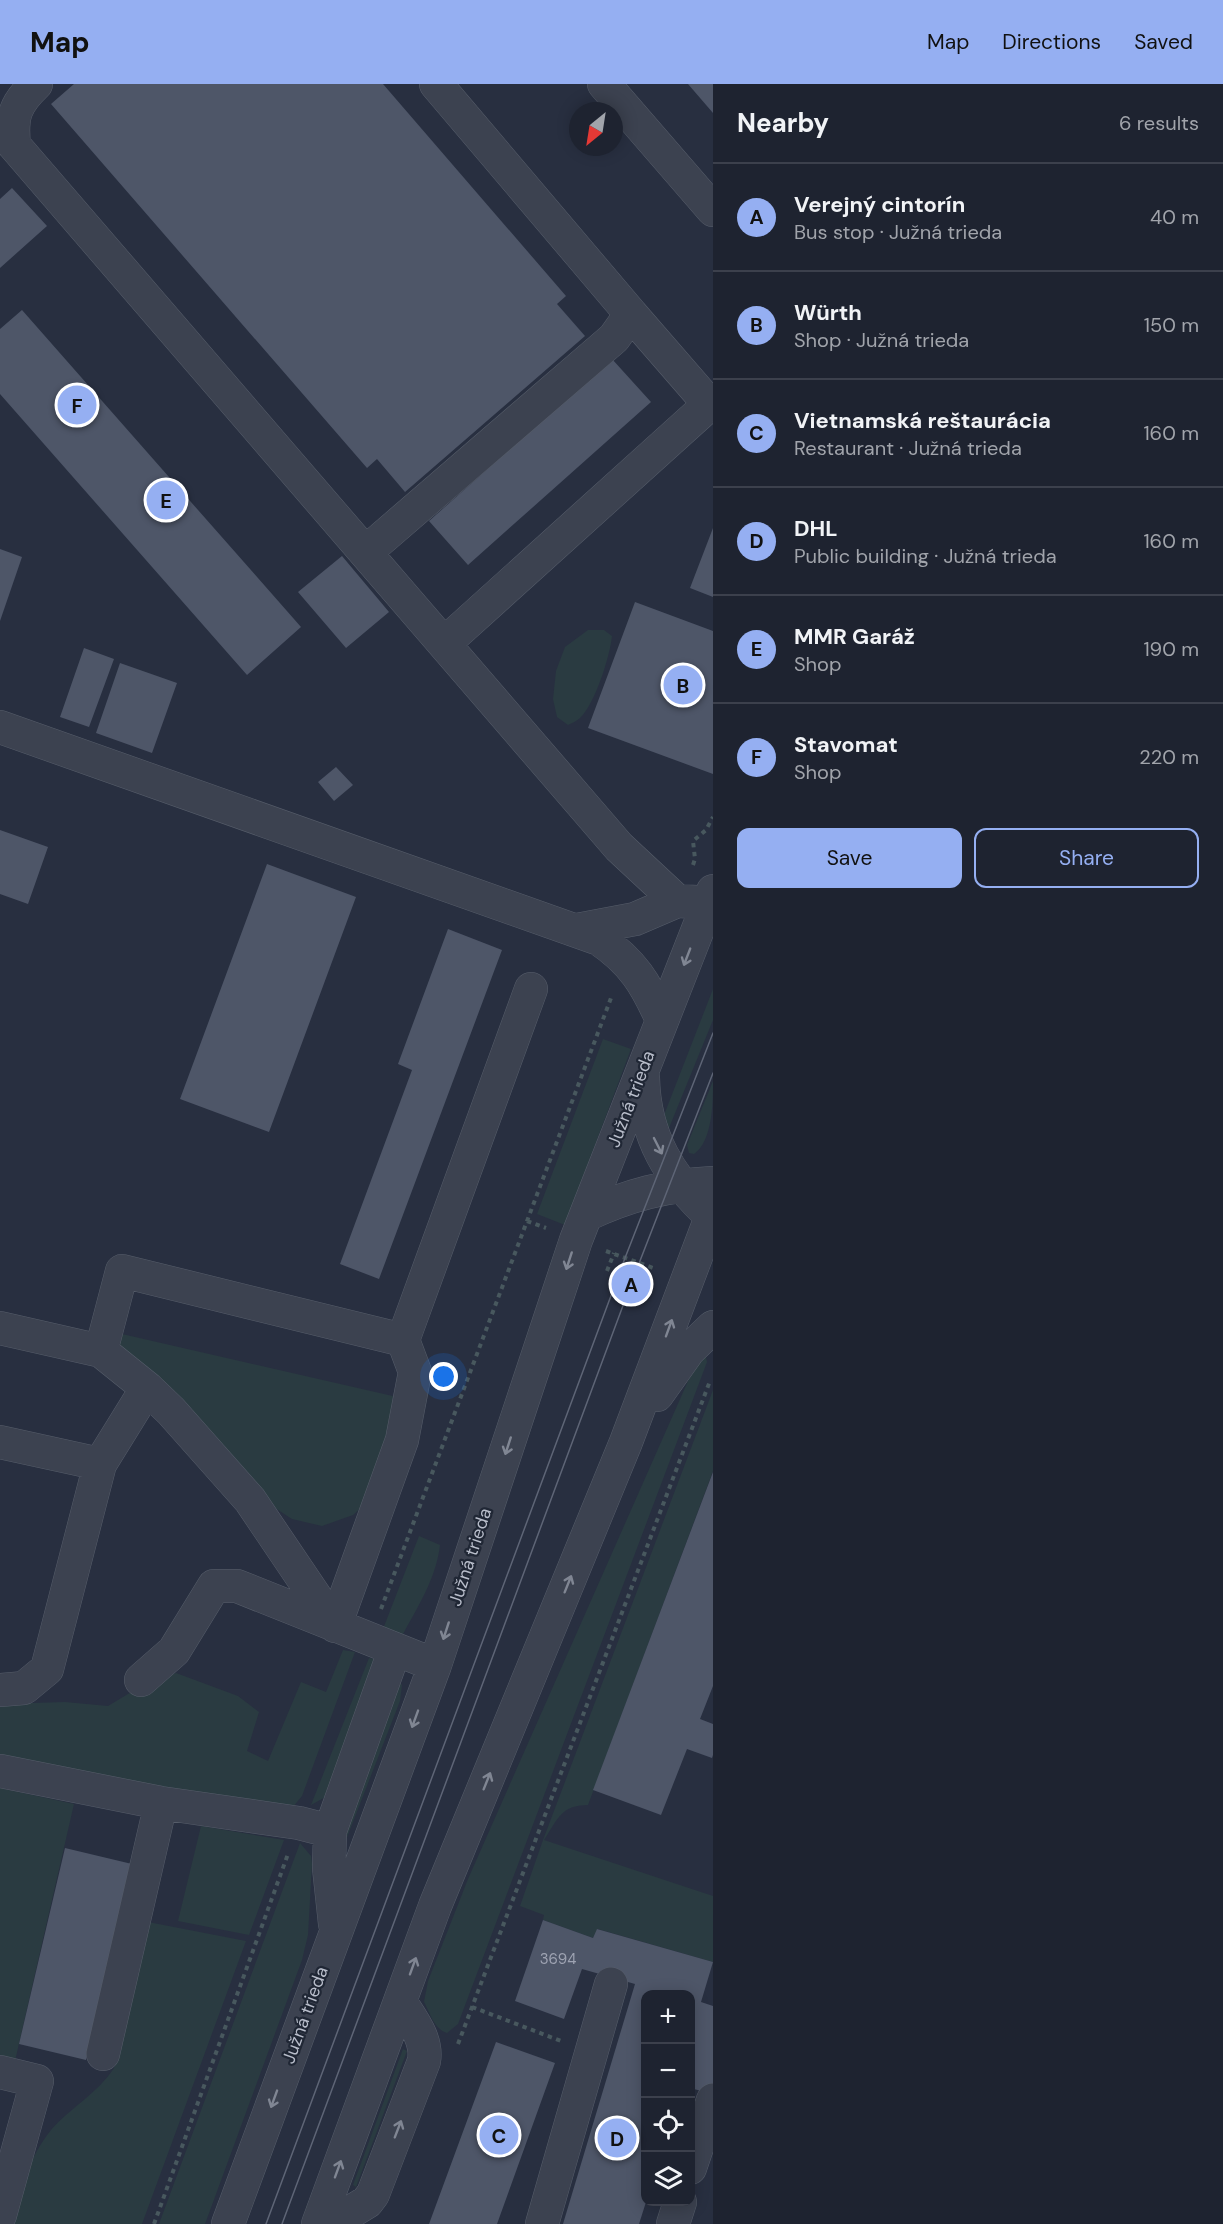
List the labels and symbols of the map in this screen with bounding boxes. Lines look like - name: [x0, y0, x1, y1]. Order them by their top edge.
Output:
- north arrow: [569, 102, 623, 156]
- pin: F: [58, 382, 97, 428]
- pin: E: [146, 478, 186, 522]
- pin: B: [664, 662, 702, 708]
- one-way arrow: [681, 948, 692, 966]
- street label: Južná trieda: [602, 1047, 660, 1151]
- one-way arrow: [652, 1137, 664, 1155]
- one-way arrow: [563, 1251, 574, 1270]
- pin: A: [612, 1262, 650, 1306]
- one-way arrow: [664, 1319, 675, 1338]
- your location: [429, 1362, 458, 1391]
- one-way arrow: [501, 1436, 512, 1455]
- street label: Južná trieda: [443, 1505, 497, 1609]
- one-way arrow: [563, 1576, 574, 1594]
- one-way arrow: [440, 1621, 451, 1640]
- one-way arrow: [408, 1710, 419, 1728]
- one-way arrow: [482, 1773, 493, 1791]
- house number: 3694: [540, 1949, 576, 1969]
- one-way arrow: [408, 1958, 419, 1976]
- street label: Južná trieda: [276, 1963, 334, 2067]
- one-way arrow: [268, 2089, 279, 2108]
- pin: C: [480, 2112, 518, 2158]
- pin: D: [598, 2116, 636, 2160]
- one-way arrow: [393, 2120, 404, 2139]
- one-way arrow: [333, 2160, 344, 2179]

